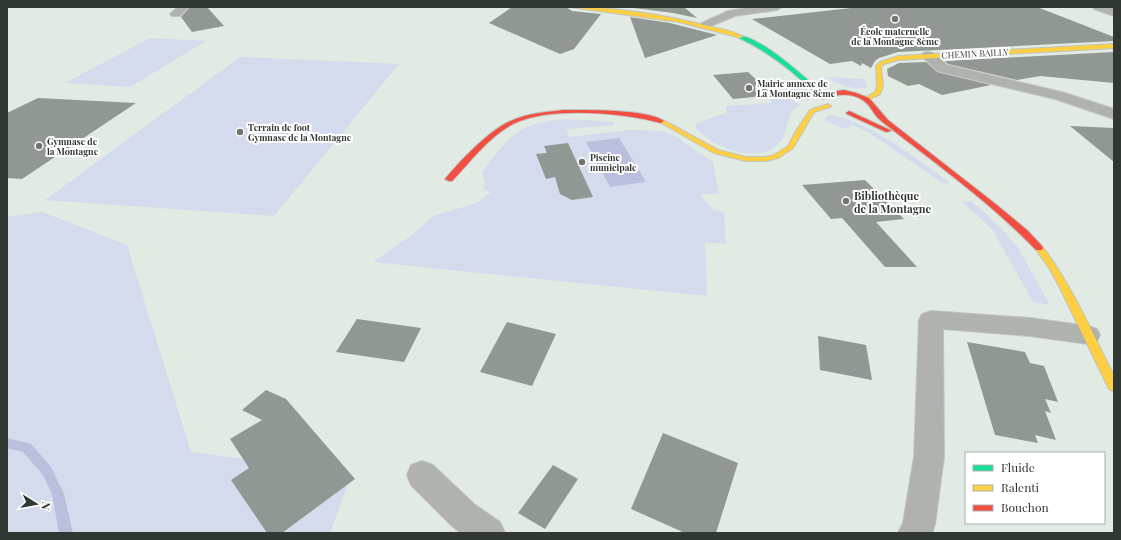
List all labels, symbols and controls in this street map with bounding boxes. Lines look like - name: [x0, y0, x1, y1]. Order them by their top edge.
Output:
- marker: École maternelle de la Montagne 8ème: [890, 14, 900, 24]
- place label: École maternelle de la Montagne 8ème: [851, 25, 939, 47]
- street label: CHEMIN BAILLY: [941, 45, 1010, 61]
- place label: Mairie annexe de La Montagne 8ème: [757, 77, 836, 99]
- marker: Mairie annexe de La Montagne 8ème: [744, 83, 754, 93]
- place label: Terrain de foot Gymnase de la Montagne: [248, 121, 352, 143]
- marker: Terrain de foot Gymnase de la Montagne: [235, 127, 245, 137]
- place label: Gymnase de la Montagne: [47, 135, 99, 157]
- marker: Gymnase de la Montagne: [34, 141, 44, 151]
- place label: Piscine municipale: [590, 151, 637, 173]
- marker: Piscine municipale: [577, 157, 587, 167]
- place label: Bibliothèque de la Montagne: [854, 188, 932, 216]
- marker: Bibliothèque de la Montagne: [841, 196, 851, 206]
- legend: [965, 452, 1105, 524]
- text: Fluide: [1001, 459, 1035, 475]
- text: Ralenti: [1001, 479, 1040, 495]
- north arrow: [16, 484, 56, 524]
- text: Bouchon: [1001, 499, 1049, 515]
- text: N: [38, 501, 54, 511]

